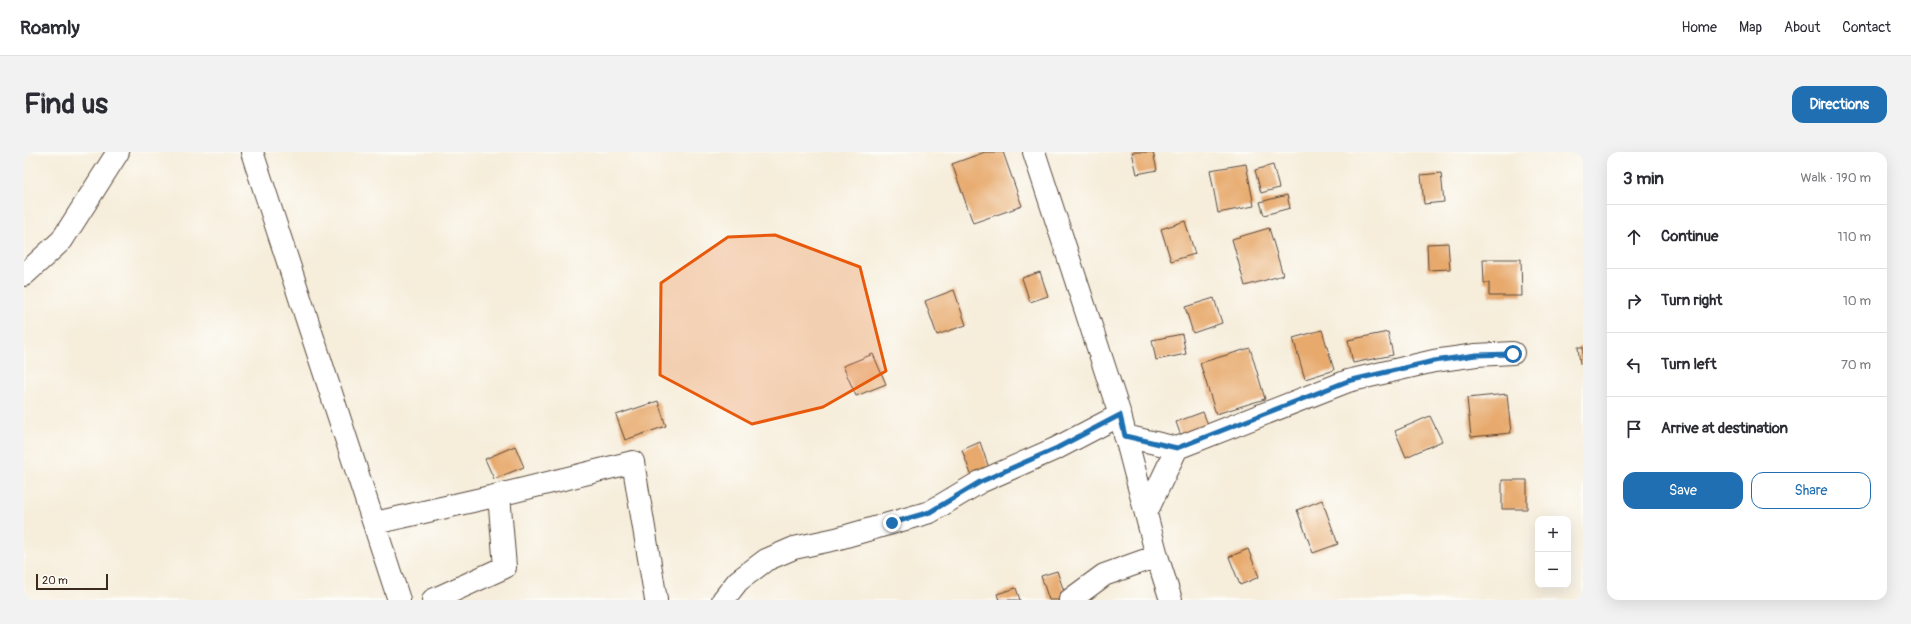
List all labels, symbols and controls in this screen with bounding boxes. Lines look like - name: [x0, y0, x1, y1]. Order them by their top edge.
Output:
- text: Roamly: [20, 16, 80, 40]
- text: Home: [1682, 19, 1717, 36]
- text: Map: [1739, 19, 1762, 36]
- text: About: [1784, 19, 1820, 36]
- text: Contact: [1842, 19, 1891, 36]
- button: Directions: [1792, 86, 1887, 123]
- text: Find us: [24, 87, 108, 122]
- text: 3 min: [1623, 168, 1664, 189]
- text: Walk · 190 m: [1800, 170, 1871, 186]
- icon: ahead: [1623, 226, 1645, 248]
- text: Continue: [1661, 227, 1719, 246]
- text: 110 m: [1838, 229, 1871, 245]
- icon: right: [1623, 290, 1645, 312]
- text: Turn right: [1661, 291, 1722, 310]
- text: 10 m: [1843, 293, 1871, 309]
- route start: [1504, 345, 1522, 363]
- icon: left: [1623, 354, 1645, 376]
- text: Turn left: [1661, 355, 1717, 374]
- text: 70 m: [1841, 357, 1871, 373]
- icon: arrive: [1623, 418, 1645, 440]
- text: Arrive at destination: [1661, 419, 1788, 438]
- button: Save: [1623, 472, 1743, 509]
- button: Share: [1751, 472, 1871, 509]
- route end: [883, 514, 901, 532]
- map controls: [1535, 516, 1571, 588]
- button: +: [1535, 516, 1571, 552]
- button: −: [1535, 552, 1571, 588]
- scale bar: [36, 572, 108, 591]
- text: 20 m: [42, 574, 68, 587]

